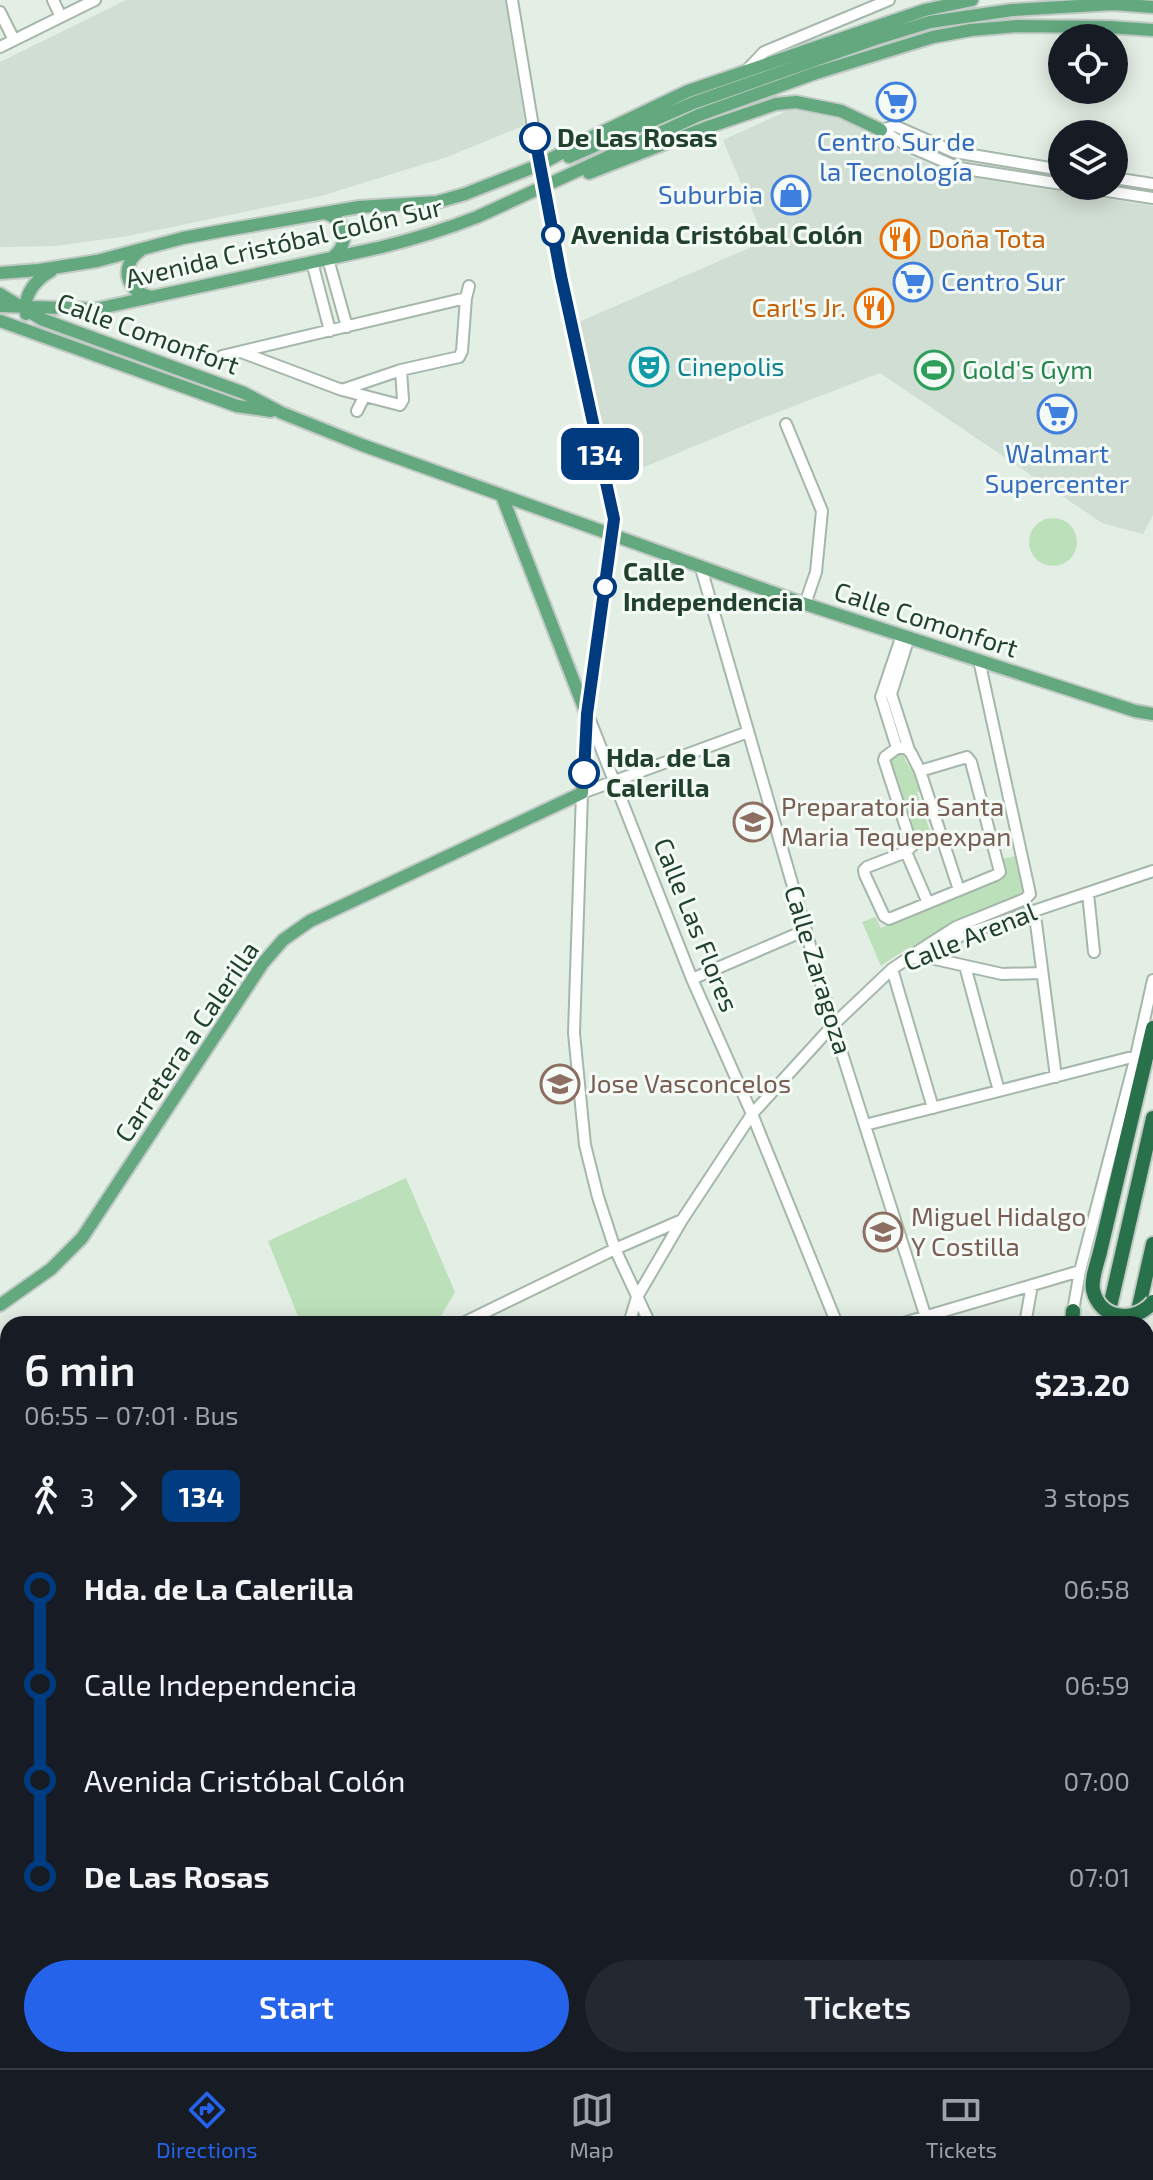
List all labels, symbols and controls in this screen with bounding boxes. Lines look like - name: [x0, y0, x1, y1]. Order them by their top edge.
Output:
- map controls: [1048, 24, 1128, 200]
- button: locate: [1048, 24, 1128, 104]
- supermarket icon: Centro Sur de la Tecnología: [875, 81, 917, 123]
- button: layers: [1048, 120, 1128, 200]
- place label: De Las Rosas: [557, 121, 718, 152]
- marker: De Las Rosas: [520, 123, 550, 153]
- place label: Centro Sur de la Tecnología: [817, 125, 975, 186]
- shop icon: Suburbia: [770, 174, 812, 216]
- place label: Suburbia: [658, 178, 763, 209]
- street label: Avenida Cristóbal Colón Sur: [122, 190, 445, 293]
- place label: Avenida Cristóbal Colón: [571, 218, 863, 249]
- restaurant icon: Doña Tota: [879, 218, 921, 260]
- place label: Doña Tota: [928, 222, 1046, 253]
- marker: Avenida Cristóbal Colón: [542, 224, 564, 246]
- supermarket icon: Centro Sur: [892, 261, 934, 303]
- place label: Centro Sur: [941, 265, 1065, 296]
- street label: Calle Comonfort: [53, 285, 244, 380]
- restaurant icon: Carl's Jr.: [853, 287, 895, 329]
- place label: Carl's Jr.: [752, 291, 846, 322]
- theatre icon: Cinepolis: [628, 346, 670, 388]
- sports icon: Gold's Gym: [913, 349, 955, 391]
- place label: Cinepolis: [677, 350, 785, 381]
- place label: Gold's Gym: [962, 353, 1093, 384]
- supermarket icon: Walmart Supercenter: [1036, 393, 1078, 435]
- line badge: 134: [554, 428, 646, 480]
- text: 134: [577, 437, 623, 471]
- place label: Walmart Supercenter: [985, 437, 1129, 498]
- place label: Calle Independencia: [623, 555, 803, 616]
- street label: Calle Comonfort: [831, 574, 1022, 663]
- marker: Calle Independencia: [594, 576, 616, 598]
- place label: Hda. de La Calerilla: [606, 741, 731, 802]
- marker: Hda. de La Calerilla: [569, 758, 599, 788]
- place label: Preparatoria Santa Maria Tequepexpan: [781, 790, 1011, 851]
- school or university icon: Preparatoria Santa Maria Tequepexpan: [732, 801, 774, 843]
- street label: Calle Las Flores: [648, 833, 746, 1016]
- street label: Calle Zaragoza: [779, 882, 860, 1058]
- street label: Calle Arenal: [898, 895, 1041, 976]
- street label: Carretera a Calerilla: [107, 935, 264, 1147]
- school or university icon: Jose Vasconcelos: [539, 1063, 581, 1105]
- place label: Jose Vasconcelos: [588, 1067, 791, 1098]
- place label: Miguel Hidalgo Y Costilla: [911, 1200, 1086, 1261]
- school or university icon: Miguel Hidalgo Y Costilla: [862, 1211, 904, 1253]
- text: 6 min: [24, 1342, 136, 1395]
- text: $23.20: [1034, 1366, 1130, 1402]
- text: 06:55 – 07:01 · Bus: [24, 1399, 239, 1430]
- icon: walk: [24, 1474, 68, 1518]
- icon: forward: [106, 1474, 150, 1518]
- text: 134: [178, 1479, 224, 1513]
- text: 3: [80, 1481, 94, 1512]
- text: 3 stops: [1044, 1481, 1130, 1512]
- text: Hda. de La Calerilla: [84, 1570, 354, 1606]
- text: 06:58: [1064, 1573, 1130, 1604]
- text: Calle Independencia: [84, 1666, 357, 1702]
- text: 06:59: [1065, 1669, 1130, 1700]
- text: Avenida Cristóbal Colón: [84, 1762, 405, 1798]
- text: 07:00: [1064, 1765, 1130, 1796]
- text: De Las Rosas: [84, 1858, 269, 1894]
- text: 07:01: [1069, 1861, 1130, 1892]
- button: Start: [24, 1960, 569, 2052]
- button: Tickets: [585, 1960, 1130, 2052]
- tab: Directions: [156, 2088, 257, 2162]
- tab: Map: [570, 2088, 614, 2162]
- tab: Tickets: [926, 2088, 997, 2162]

